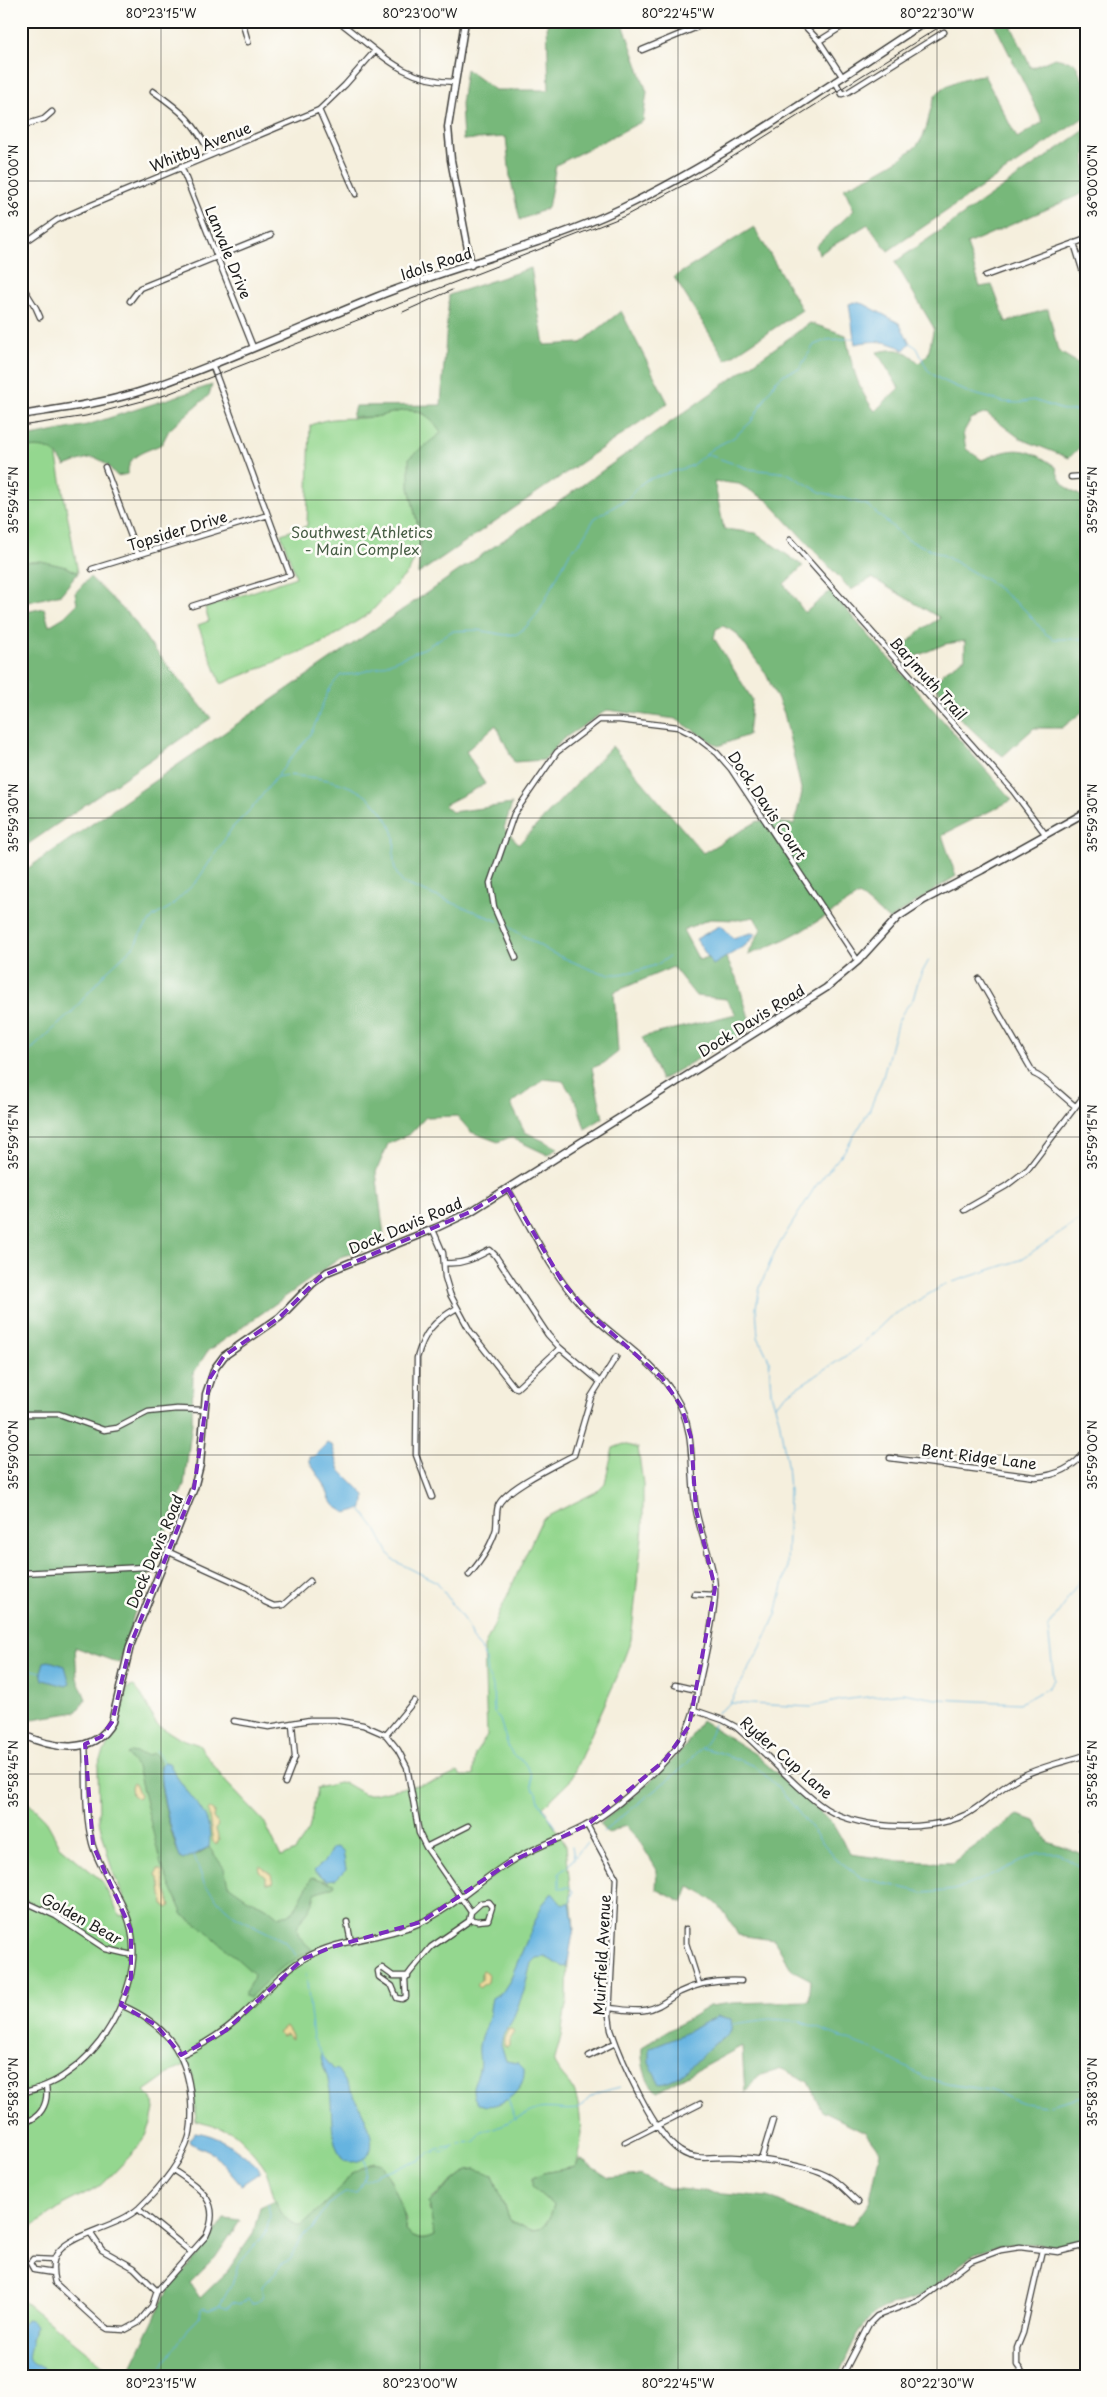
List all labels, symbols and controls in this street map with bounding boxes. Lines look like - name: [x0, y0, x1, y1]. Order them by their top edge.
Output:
- text: 80°23'15"W: [126, 4, 197, 22]
- text: 80°23'00"W: [383, 4, 458, 22]
- text: 80°22'45"W: [642, 4, 715, 22]
- text: 80°22'30"W: [900, 4, 975, 22]
- street label: Whitby Avenue: [146, 115, 254, 177]
- text: 36°00'00"N: [4, 145, 22, 217]
- text: 36°00'00"N: [1083, 145, 1101, 217]
- street label: Lanvale Drive: [200, 202, 258, 302]
- street label: Idols Road: [397, 241, 475, 285]
- text: 35°59'45"N: [4, 466, 22, 534]
- text: 35°59'45"N: [1083, 466, 1101, 534]
- street label: Topsider Drive: [124, 504, 230, 556]
- park label: Southwest Athletics - Main Complex: [291, 520, 433, 560]
- street label: Barjmuth Trail: [885, 631, 973, 725]
- street label: Dock Davis Court: [723, 746, 813, 864]
- text: 35°59'30"N: [4, 784, 22, 852]
- text: 35°59'30"N: [1083, 784, 1101, 852]
- street label: Dock Davis Road: [693, 978, 809, 1062]
- text: 35°59'15"N: [4, 1104, 22, 1170]
- text: 35°59'15"N: [1083, 1104, 1101, 1170]
- street label: Dock Davis Road: [344, 1191, 466, 1259]
- text: 35°59'00"N: [4, 1420, 22, 1490]
- text: 35°59'00"N: [1083, 1420, 1101, 1490]
- street label: Bent Ridge Lane: [920, 1437, 1038, 1475]
- street label: Dock Davis Road: [120, 1490, 188, 1612]
- street label: Ryder Cup Lane: [736, 1710, 838, 1804]
- text: 35°58'45"N: [4, 1740, 22, 1808]
- text: 35°58'45"N: [1083, 1740, 1101, 1808]
- street label: Golden Bear: [38, 1886, 127, 1950]
- street label: Muirfield Avenue: [586, 1894, 616, 2016]
- text: 35°58'30"N: [4, 2057, 22, 2127]
- text: 35°58'30"N: [1083, 2057, 1101, 2127]
- text: 80°23'15"W: [126, 2374, 197, 2392]
- text: 80°23'00"W: [383, 2374, 458, 2392]
- text: 80°22'45"W: [642, 2374, 715, 2392]
- text: 80°22'30"W: [900, 2374, 975, 2392]

